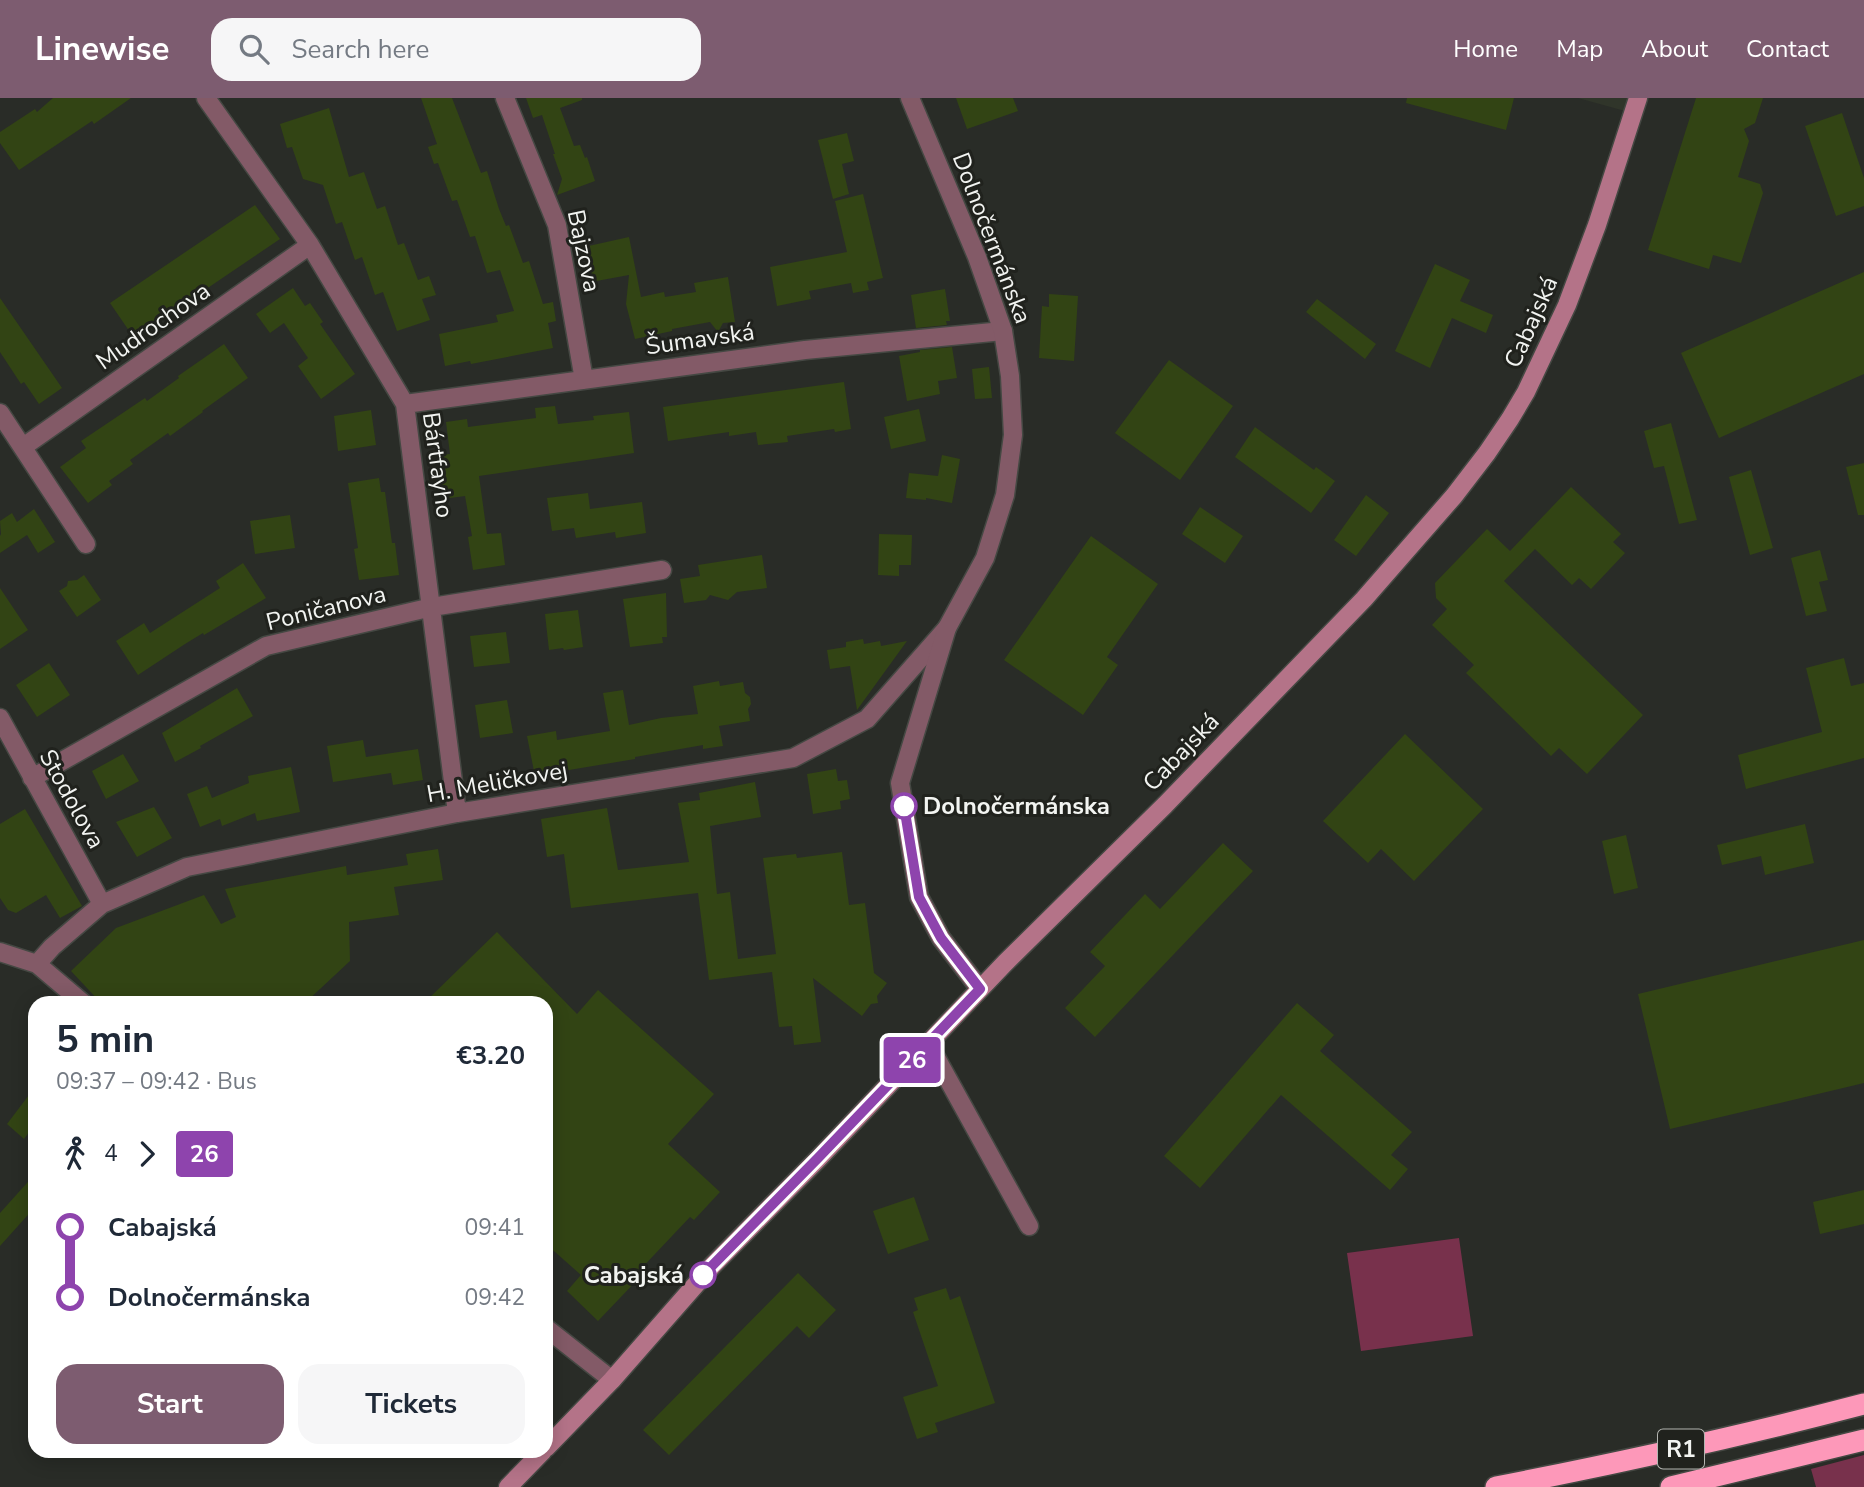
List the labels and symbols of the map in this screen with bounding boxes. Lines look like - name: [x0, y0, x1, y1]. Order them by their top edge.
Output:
- street label: Dolnočermánska: [945, 148, 1039, 328]
- street label: Bajzova: [560, 207, 608, 295]
- street label: Cabajská: [1497, 271, 1565, 373]
- street label: Mudrochova: [90, 275, 216, 377]
- street label: Šumavská: [643, 316, 757, 362]
- street label: Bártfayho: [415, 410, 461, 520]
- street label: Poničanova: [263, 578, 389, 638]
- street label: Cabajská: [1136, 706, 1226, 798]
- street label: Stodolova: [32, 744, 112, 854]
- street label: H. Meličkovej: [424, 754, 570, 810]
- place label: Dolnočermánska: [923, 790, 1110, 822]
- marker: Dolnočermánska: [891, 793, 917, 819]
- line badge: 26: [880, 1037, 944, 1083]
- place label: Cabajská: [584, 1259, 684, 1291]
- marker: Cabajská: [690, 1262, 716, 1288]
- road number: R1: [1658, 1430, 1704, 1468]

